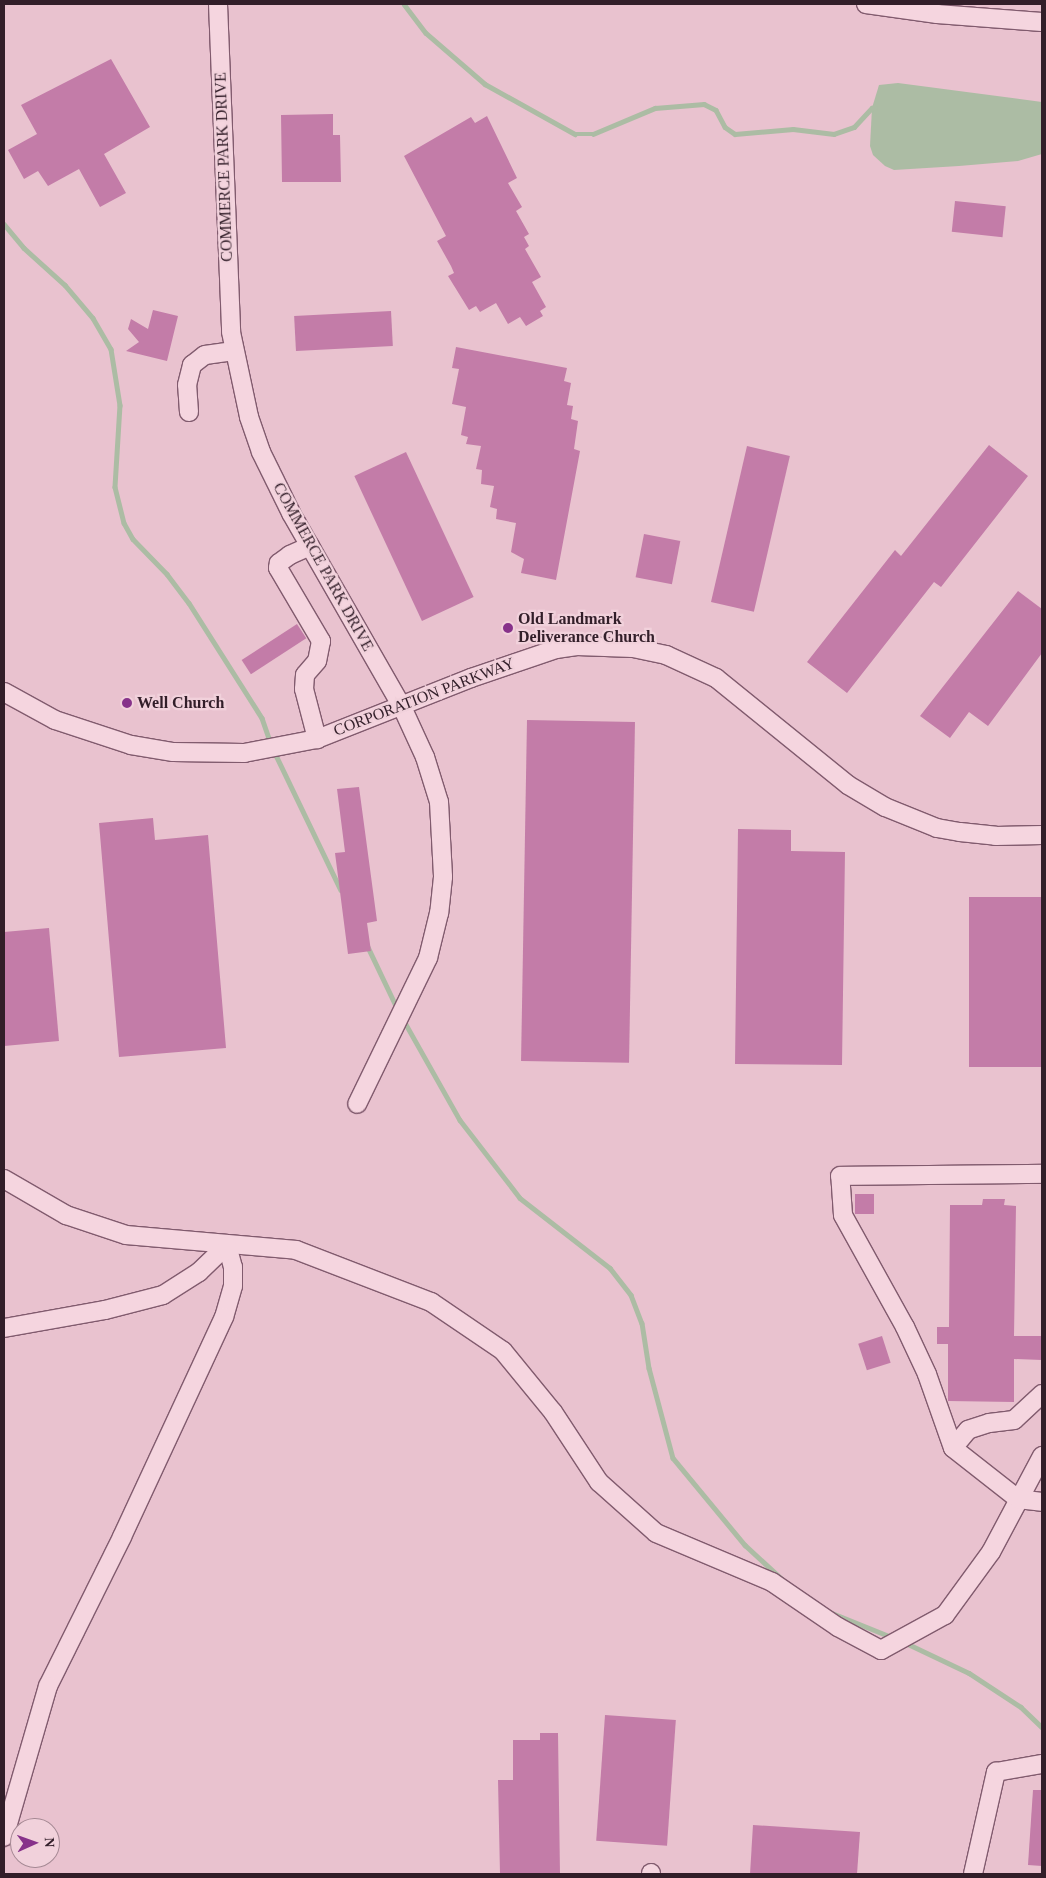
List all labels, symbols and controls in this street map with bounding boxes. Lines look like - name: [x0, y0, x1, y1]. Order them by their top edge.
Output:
- street label: COMMERCE PARK DRIVE: [211, 72, 237, 262]
- street label: COMMERCE PARK DRIVE: [269, 479, 377, 655]
- place label: Old Landmark Deliverance Church: [518, 609, 655, 647]
- marker: Old Landmark Deliverance Church: [502, 622, 514, 634]
- street label: CORPORATION PARKWAY: [331, 654, 517, 740]
- place label: Well Church: [137, 693, 224, 713]
- marker: Well Church: [121, 697, 133, 709]
- north arrow: [10, 1818, 60, 1868]
- text: N: [42, 1837, 57, 1848]

